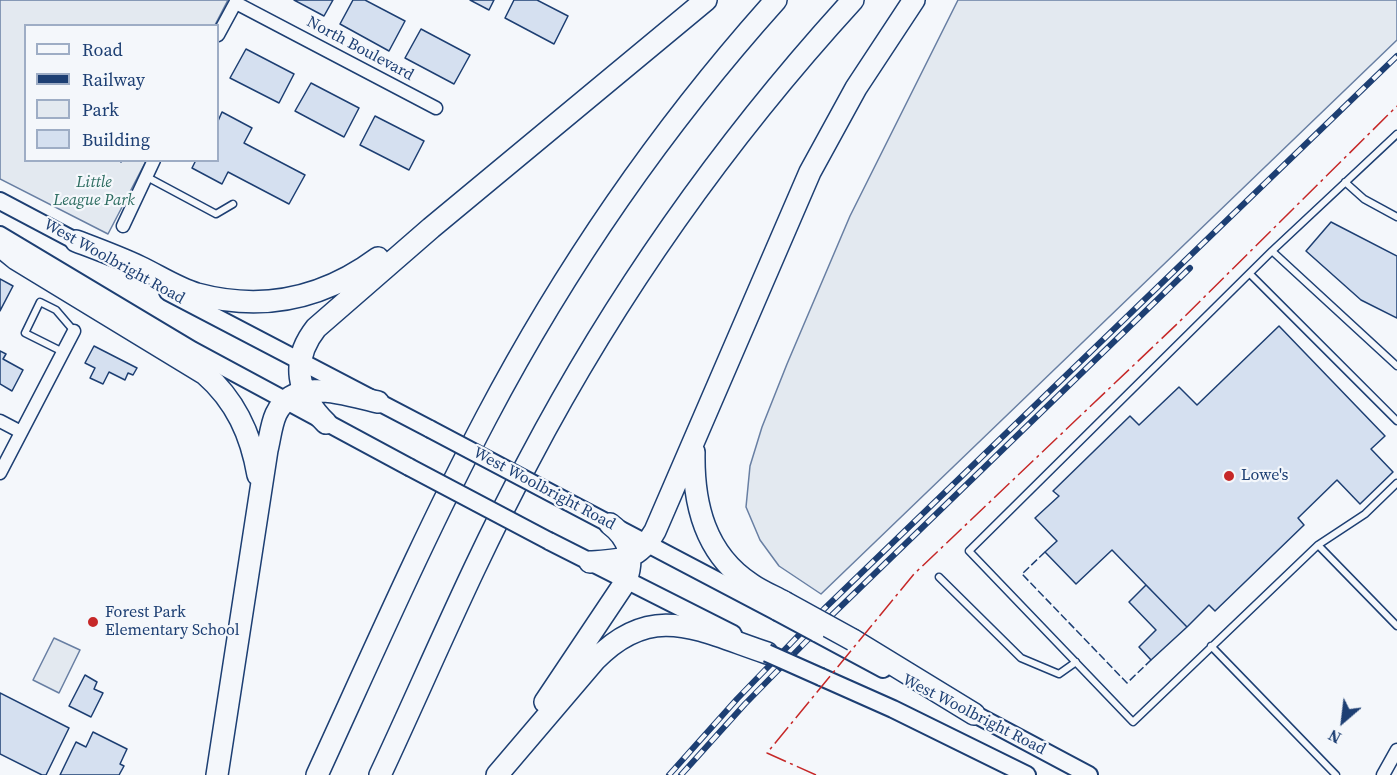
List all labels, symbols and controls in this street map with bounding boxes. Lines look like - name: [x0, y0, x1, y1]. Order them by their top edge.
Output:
- street label: North Boulevard: [303, 13, 417, 85]
- legend: [24, 24, 219, 162]
- text: Road: [82, 37, 123, 62]
- text: Railway: [82, 67, 145, 92]
- text: Park: [82, 97, 119, 122]
- text: Building: [82, 127, 150, 152]
- park label: Little League Park: [53, 173, 135, 211]
- street label: West Woolbright Road: [40, 215, 188, 309]
- street label: West Woolbright Road: [470, 443, 618, 535]
- place label: Lowe's: [1241, 466, 1288, 486]
- marker: Lowe's: [1222, 469, 1236, 483]
- place label: Forest Park Elementary School: [105, 603, 239, 641]
- marker: Forest Park Elementary School: [86, 615, 100, 629]
- street label: West Woolbright Road: [899, 671, 1049, 759]
- north arrow: [1313, 691, 1373, 751]
- text: N: [1324, 724, 1345, 749]

